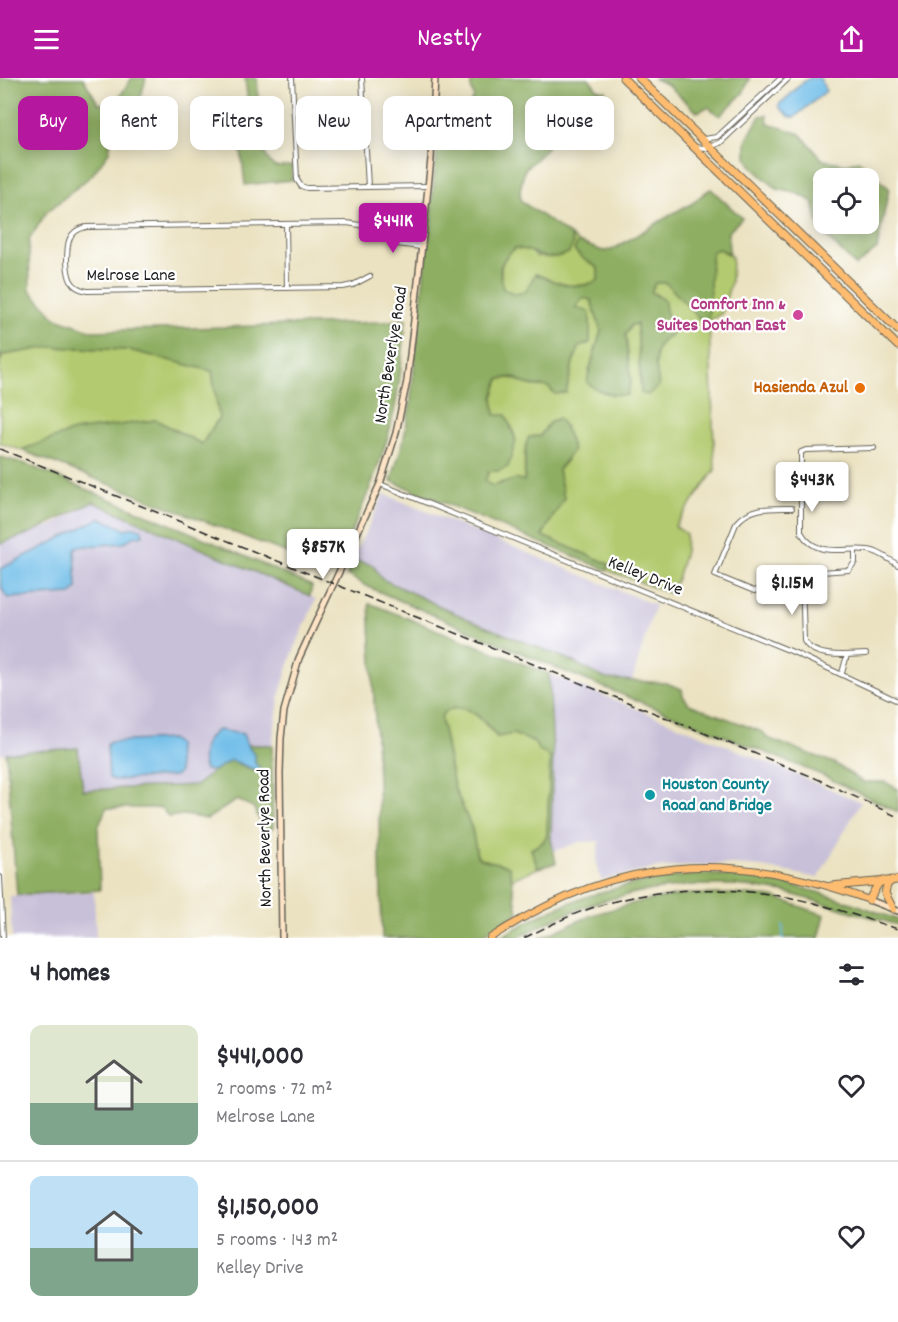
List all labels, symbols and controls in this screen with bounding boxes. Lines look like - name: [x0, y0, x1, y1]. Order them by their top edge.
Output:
- text: Nestly: [417, 20, 481, 59]
- icon: menu: [30, 23, 63, 56]
- icon: share: [835, 23, 868, 56]
- chip: Buy: [18, 96, 88, 150]
- chip: Rent: [100, 96, 178, 150]
- chip: Filters: [190, 96, 284, 150]
- chip: New: [296, 96, 371, 150]
- chip: Apartment: [383, 96, 513, 150]
- chip: House: [525, 96, 614, 150]
- map controls: [813, 168, 879, 234]
- button: locate: [813, 168, 879, 234]
- pin: $441K: [351, 203, 435, 254]
- text: $441K: [373, 208, 413, 236]
- street label: Melrose Lane: [86, 264, 176, 289]
- street label: North Beverlye Road: [369, 285, 415, 425]
- place label: Comfort Inn & Suites Dothan East: [657, 293, 786, 339]
- marker: Comfort Inn & Suites Dothan East: [791, 308, 805, 322]
- place label: Hasienda Azul: [754, 376, 849, 401]
- marker: Hasienda Azul: [853, 381, 867, 395]
- pin: $443K: [770, 462, 854, 513]
- text: $443K: [790, 467, 834, 495]
- pin: $857K: [281, 529, 365, 580]
- text: $857K: [301, 534, 345, 562]
- street label: Kelley Drive: [604, 551, 686, 603]
- pin: $1.15M: [743, 565, 841, 616]
- text: $1.15M: [770, 570, 814, 598]
- street label: North Beverlye Road: [252, 769, 280, 907]
- place label: Houston County Road and Bridge: [662, 773, 772, 819]
- marker: Houston County Road and Bridge: [643, 788, 657, 802]
- text: 4 homes: [30, 956, 110, 993]
- icon: filters: [835, 958, 868, 991]
- text: $441,000: [216, 1039, 304, 1076]
- icon: home: [78, 1049, 150, 1121]
- icon: heart: [835, 1069, 868, 1102]
- text: 2 rooms · 72 m²: [216, 1076, 332, 1104]
- text: Melrose Lane: [216, 1104, 315, 1132]
- text: $1,150,000: [216, 1190, 319, 1227]
- icon: home: [78, 1200, 150, 1272]
- icon: heart: [835, 1220, 868, 1253]
- text: 5 rooms · 143 m²: [216, 1227, 338, 1255]
- text: Kelley Drive: [216, 1255, 304, 1283]

